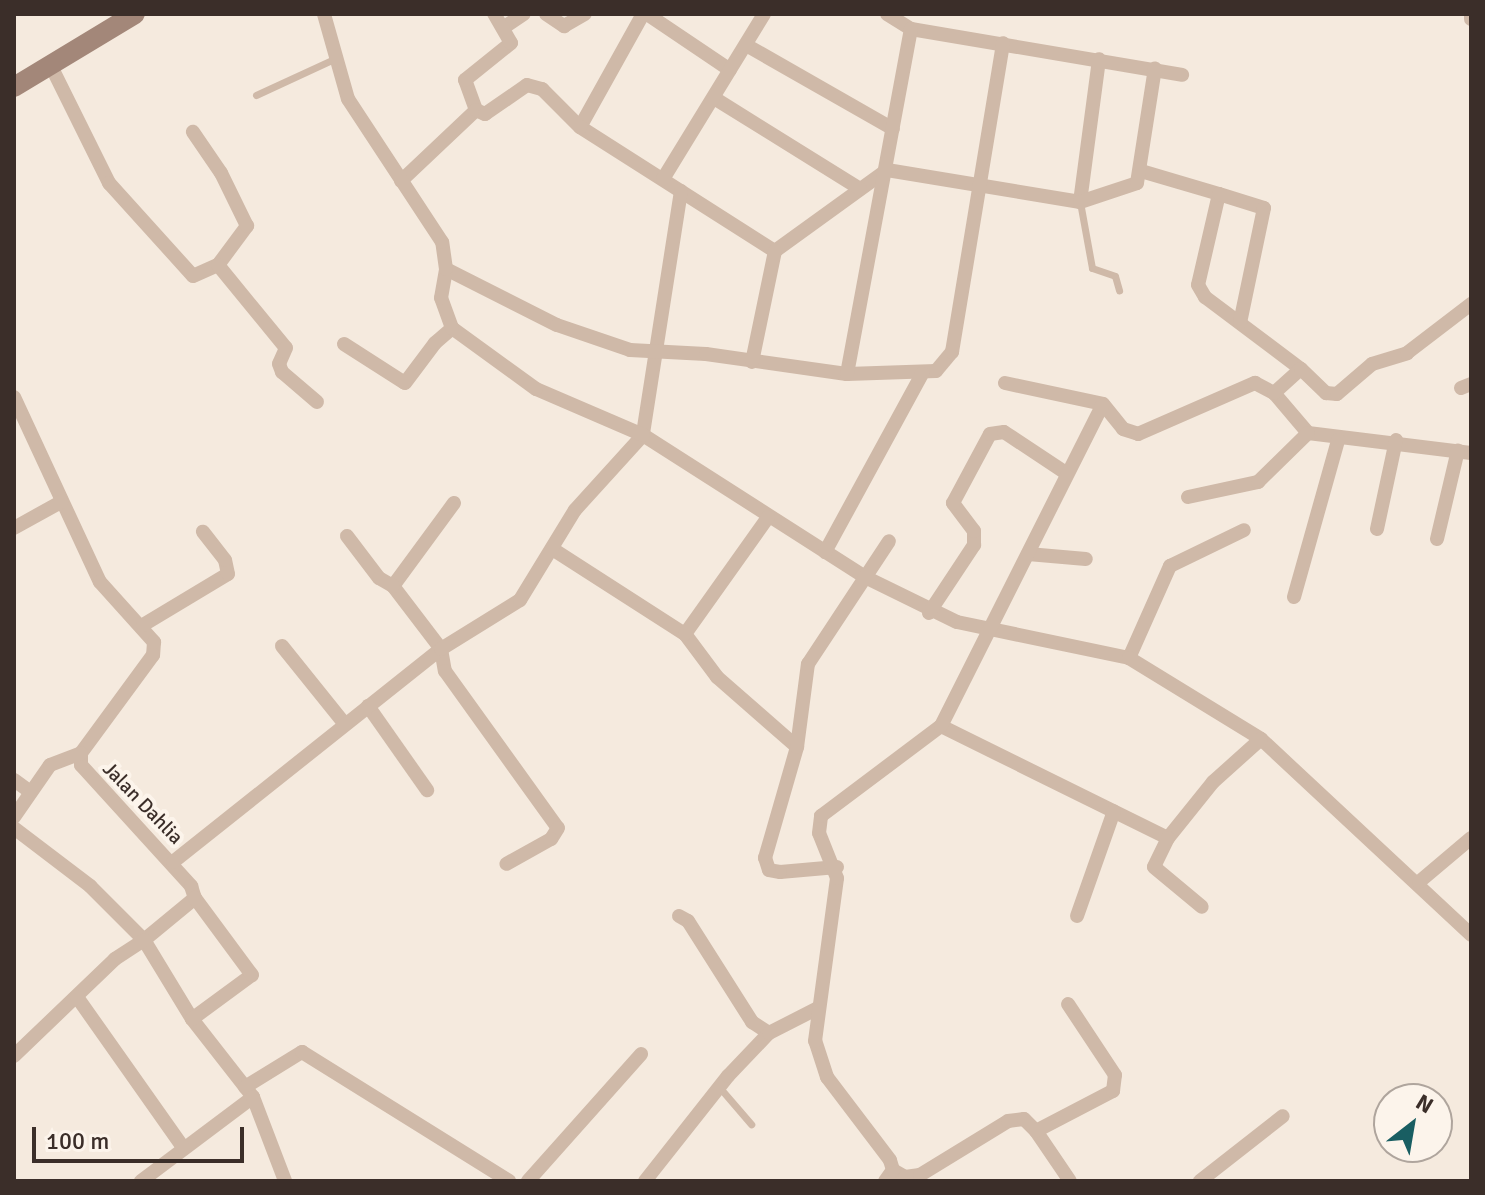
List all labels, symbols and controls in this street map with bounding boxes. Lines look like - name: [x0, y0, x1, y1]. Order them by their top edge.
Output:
- street label: Jalan Dahlia: [98, 757, 188, 849]
- north arrow: [1373, 1083, 1453, 1163]
- text: N: [1411, 1088, 1438, 1119]
- scale bar: [36, 1111, 248, 1161]
- text: 100 m: [46, 1126, 109, 1156]

